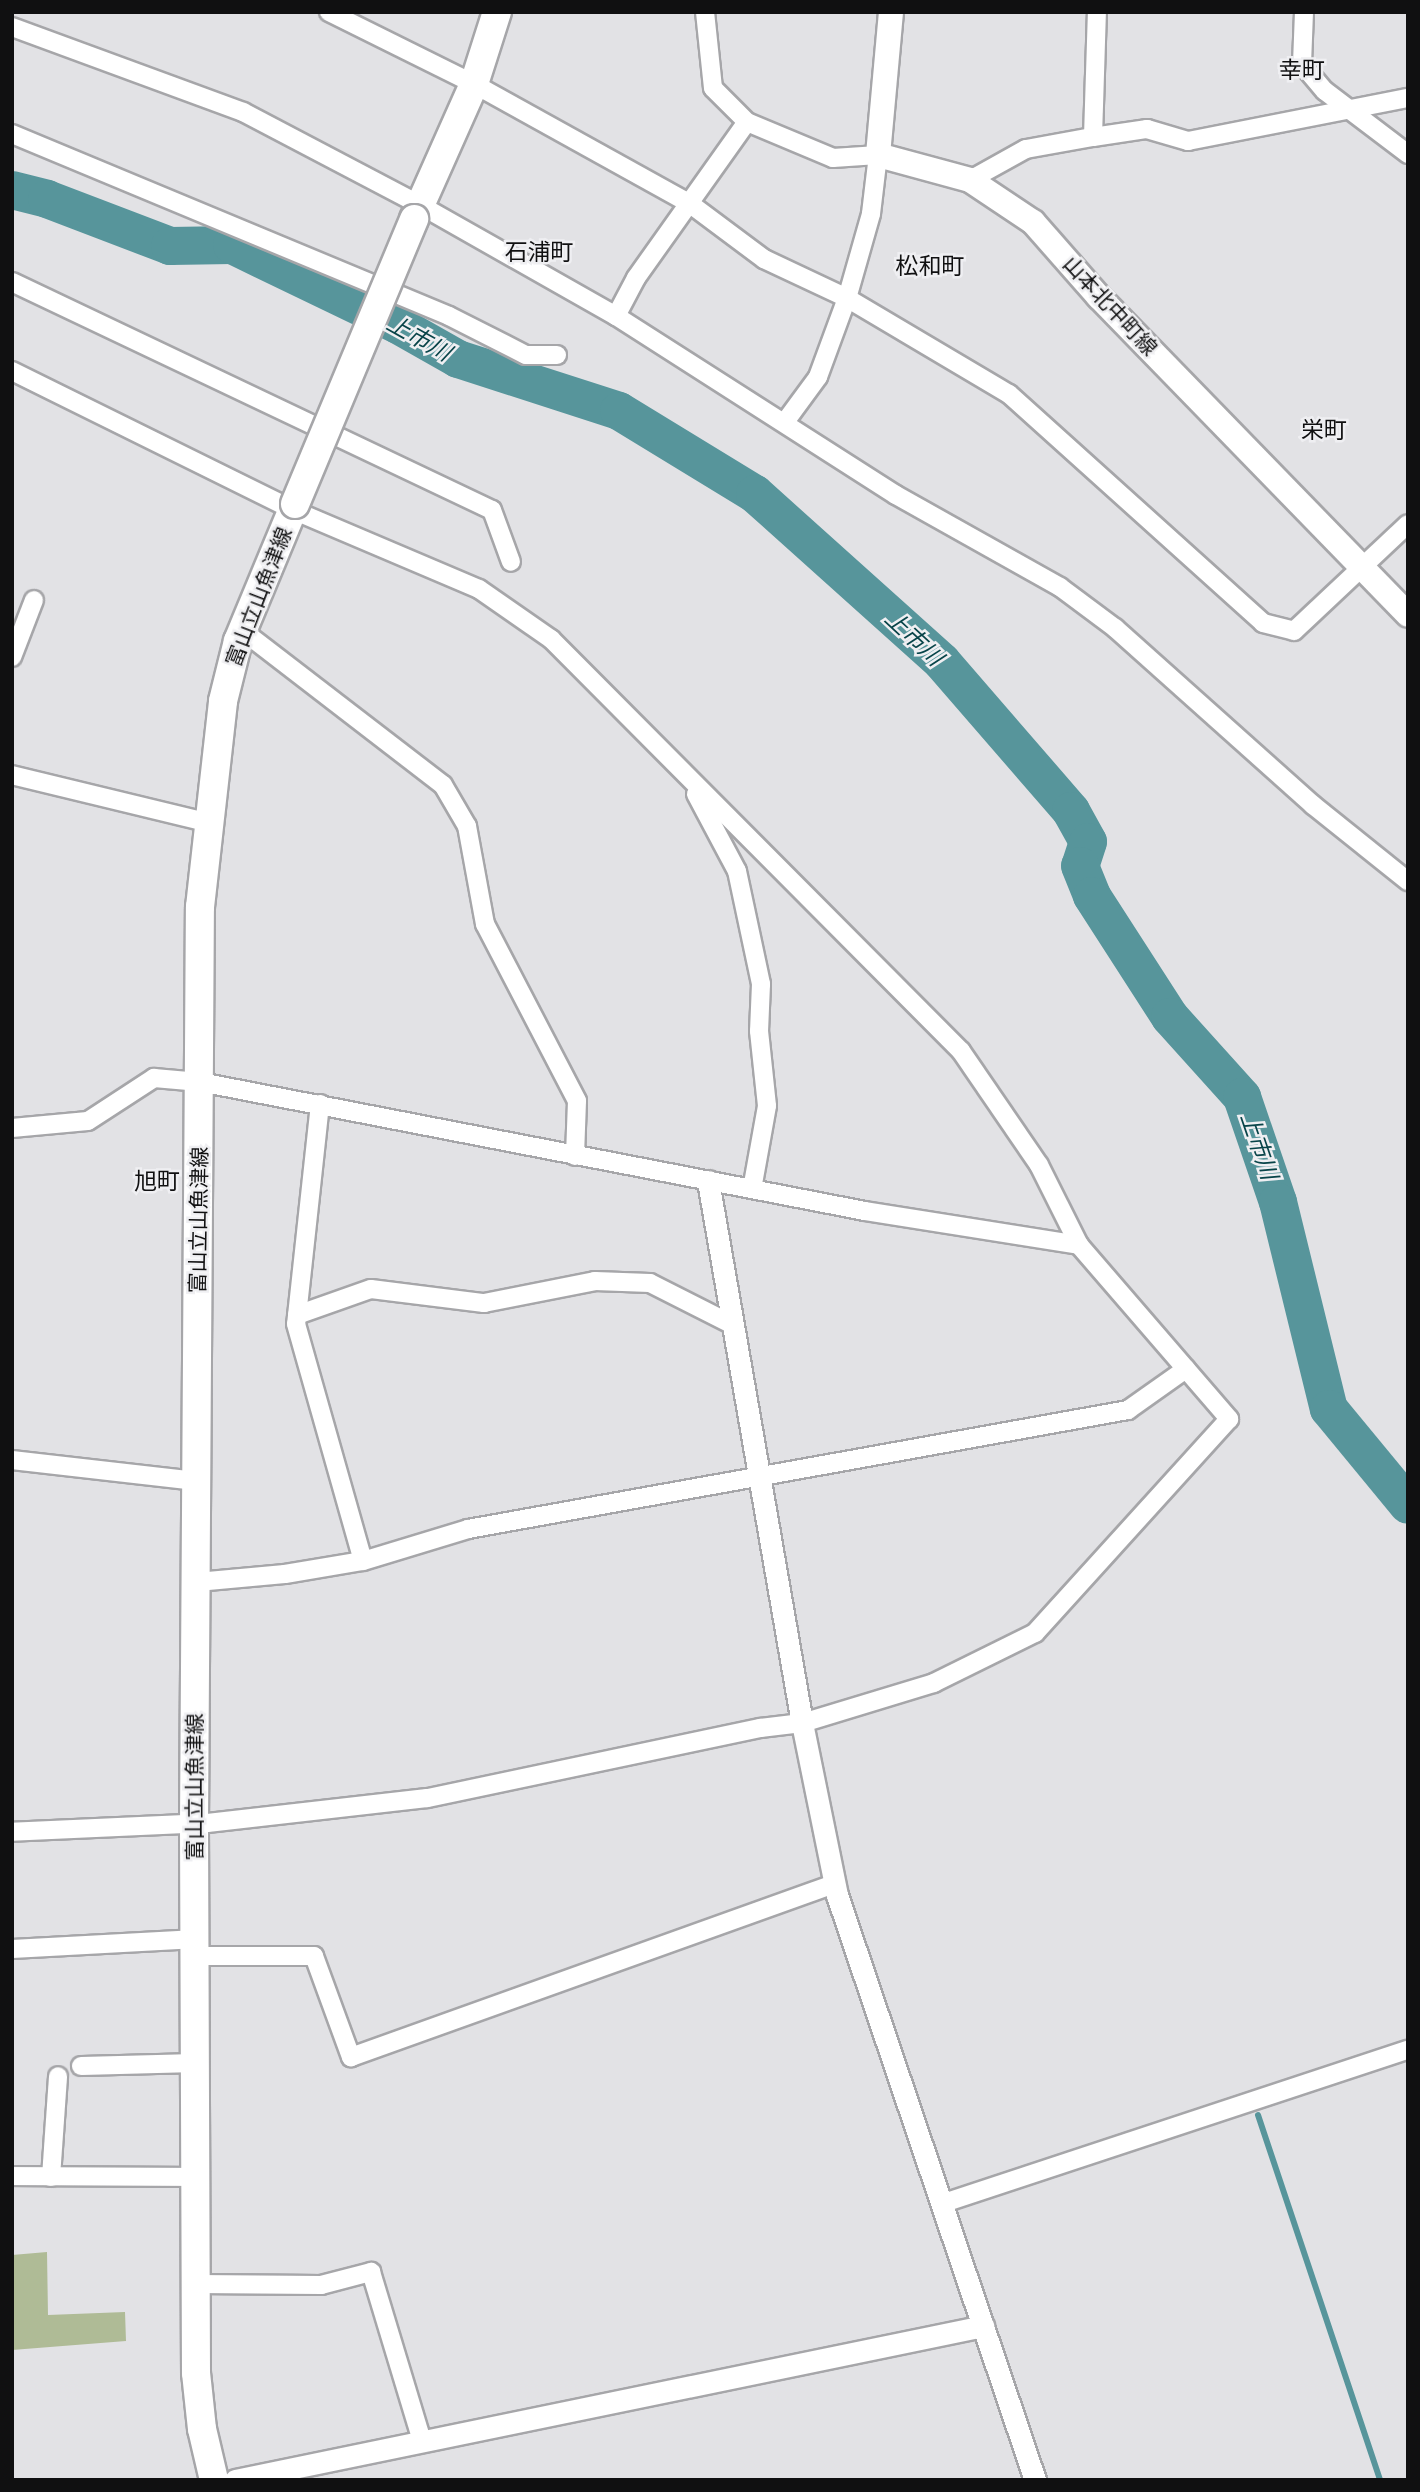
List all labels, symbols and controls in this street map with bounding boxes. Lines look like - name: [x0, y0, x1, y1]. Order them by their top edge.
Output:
- district label: 幸町: [1279, 56, 1325, 84]
- district label: 石浦町: [505, 238, 573, 266]
- street label: 山本北中町線: [1058, 251, 1162, 361]
- district label: 松和町: [896, 252, 964, 280]
- water label: 上市川: [382, 309, 456, 367]
- district label: 栄町: [1301, 416, 1347, 444]
- street label: 富山立山魚津線: [221, 524, 297, 670]
- water label: 上市川: [879, 604, 949, 672]
- water label: 上市川: [1235, 1109, 1283, 1183]
- street label: 富山立山魚津線: [185, 1146, 213, 1294]
- district label: 旭町: [134, 1167, 180, 1195]
- street label: 富山立山魚津線: [182, 1714, 208, 1860]

